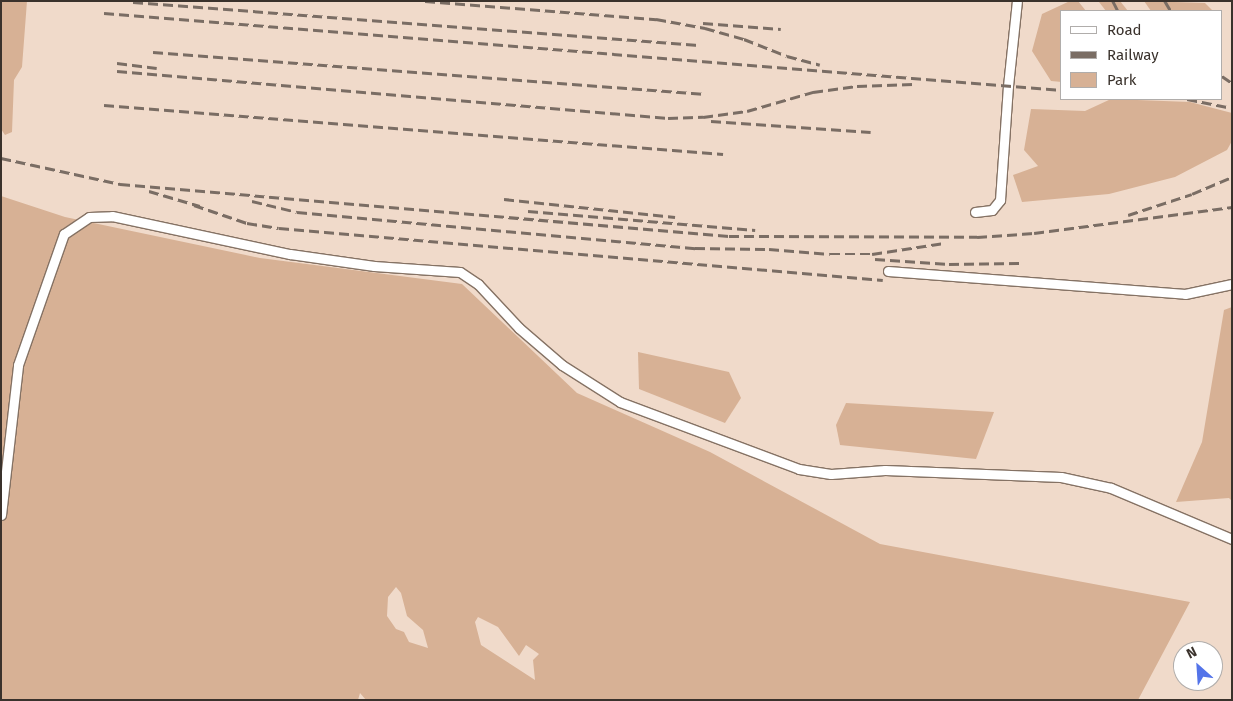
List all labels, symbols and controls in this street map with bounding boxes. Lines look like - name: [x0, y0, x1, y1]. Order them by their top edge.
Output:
- legend: [1060, 10, 1223, 100]
- text: Road: [1107, 21, 1142, 39]
- text: Railway: [1107, 46, 1159, 64]
- text: Park: [1107, 71, 1137, 89]
- north arrow: [1173, 641, 1223, 691]
- text: N: [1184, 643, 1200, 663]

